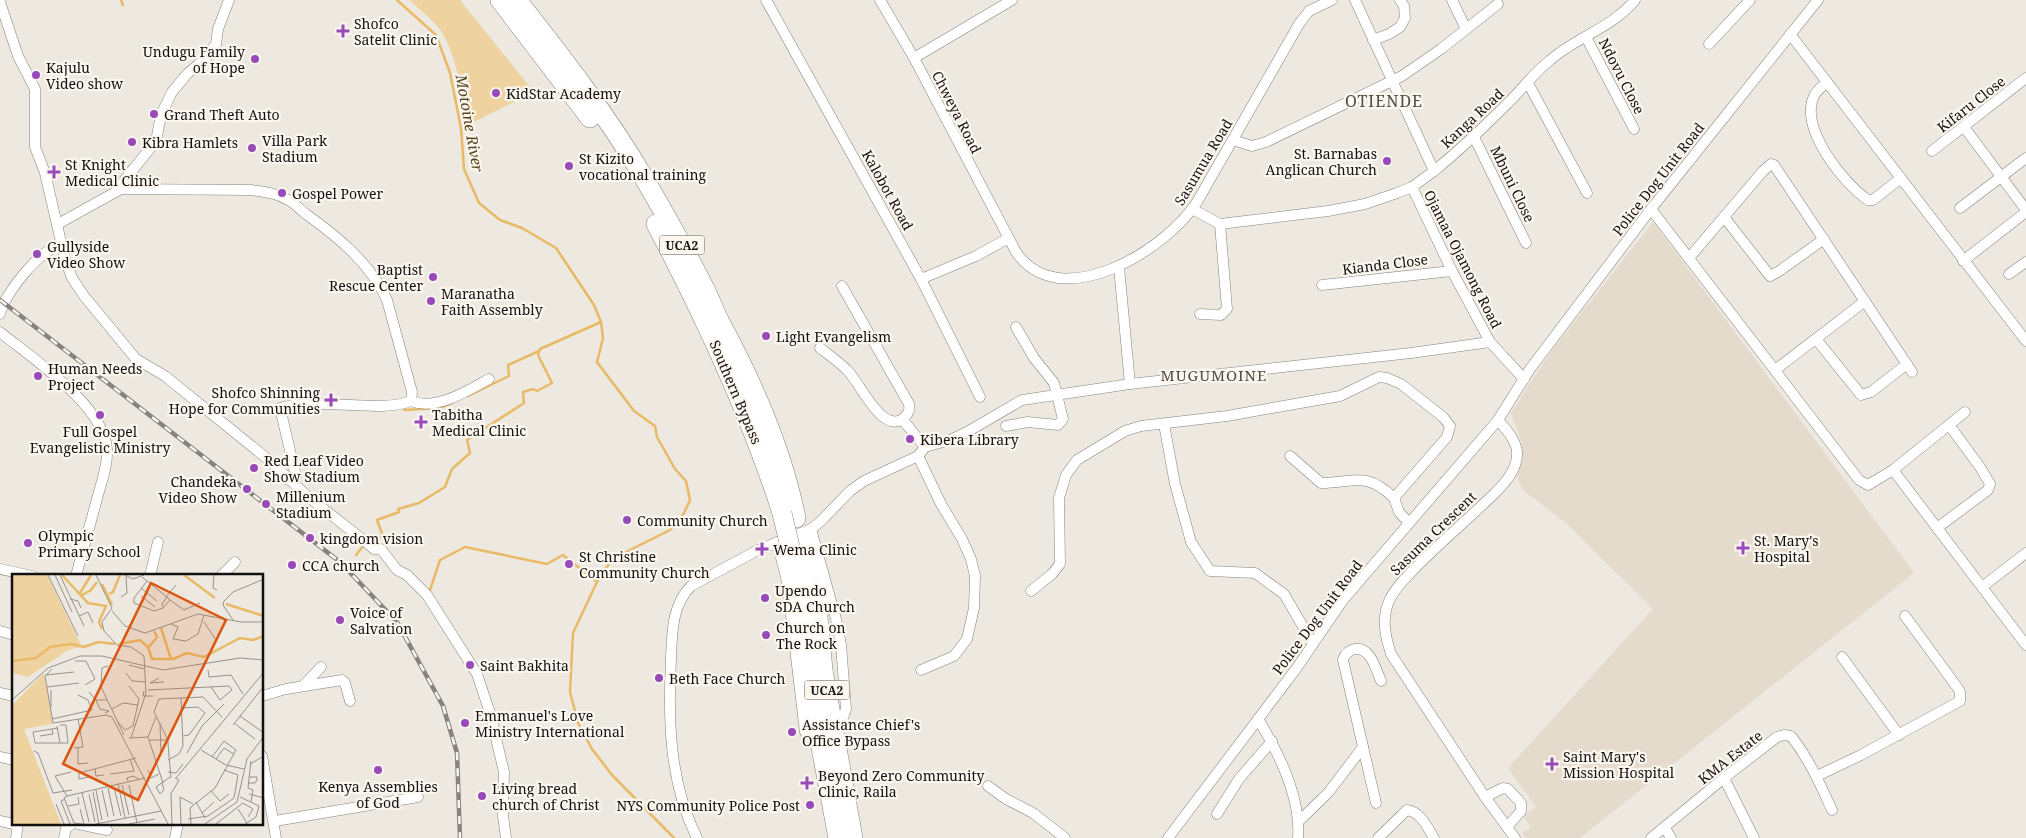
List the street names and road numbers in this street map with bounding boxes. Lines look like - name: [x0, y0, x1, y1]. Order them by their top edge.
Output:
- street label: Ndovu Close: [1595, 35, 1649, 117]
- street label: Chweya Road: [928, 67, 986, 157]
- street label: Kifaru Close: [1933, 71, 2009, 137]
- street label: Kanga Road: [1436, 84, 1508, 152]
- street label: Sasumua Road: [1170, 115, 1237, 209]
- street label: Police Dog Unit Road: [1608, 118, 1708, 239]
- street label: Mbuni Close: [1486, 143, 1540, 225]
- street label: Kalobot Road: [858, 146, 918, 234]
- street label: Ojamaa Ojamong Road: [1420, 187, 1506, 332]
- road number: UCA2: [660, 236, 704, 254]
- street label: Kianda Close: [1341, 249, 1429, 279]
- street label: Southern Bypass: [706, 337, 766, 447]
- street label: Sasuma Crescent: [1386, 487, 1480, 579]
- street label: Police Dog Unit Road: [1268, 556, 1367, 678]
- road number: UCA2: [804, 680, 850, 700]
- street label: KMA Estate: [1694, 726, 1766, 788]

